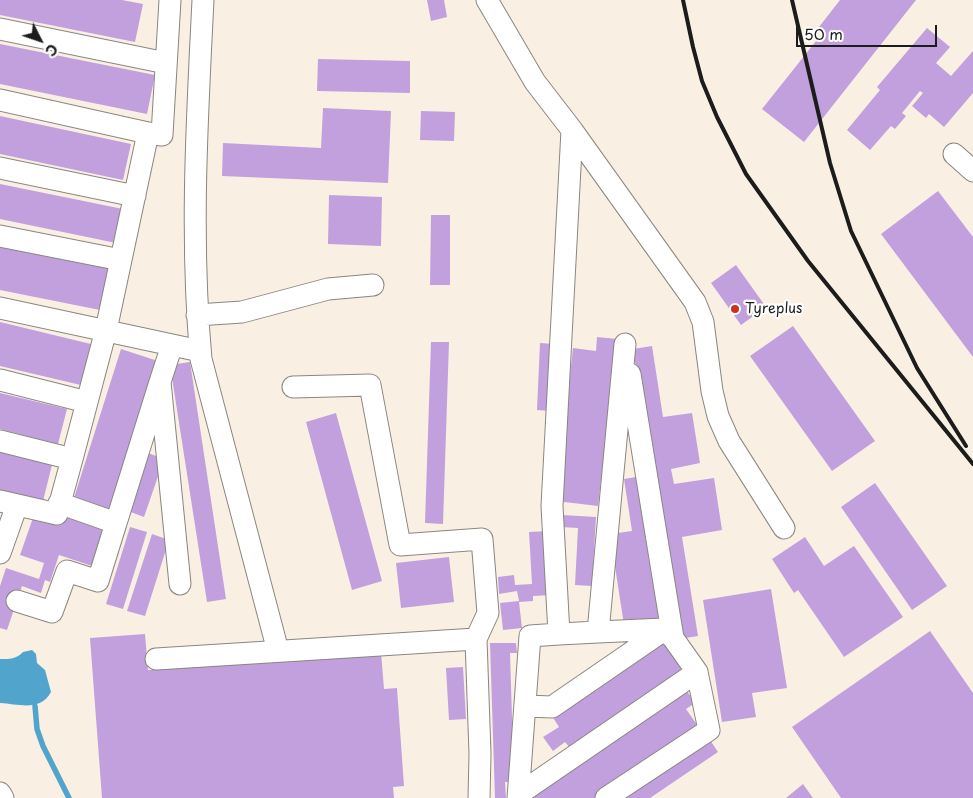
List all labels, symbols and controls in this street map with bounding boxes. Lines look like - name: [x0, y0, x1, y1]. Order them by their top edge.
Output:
- north arrow: [15, 15, 65, 65]
- scale bar: [798, 15, 939, 47]
- text: 50 m: [804, 22, 843, 45]
- text: С: [40, 39, 63, 61]
- place label: Tyreplus: [745, 301, 802, 317]
- marker: Tyreplus: [729, 303, 741, 315]

